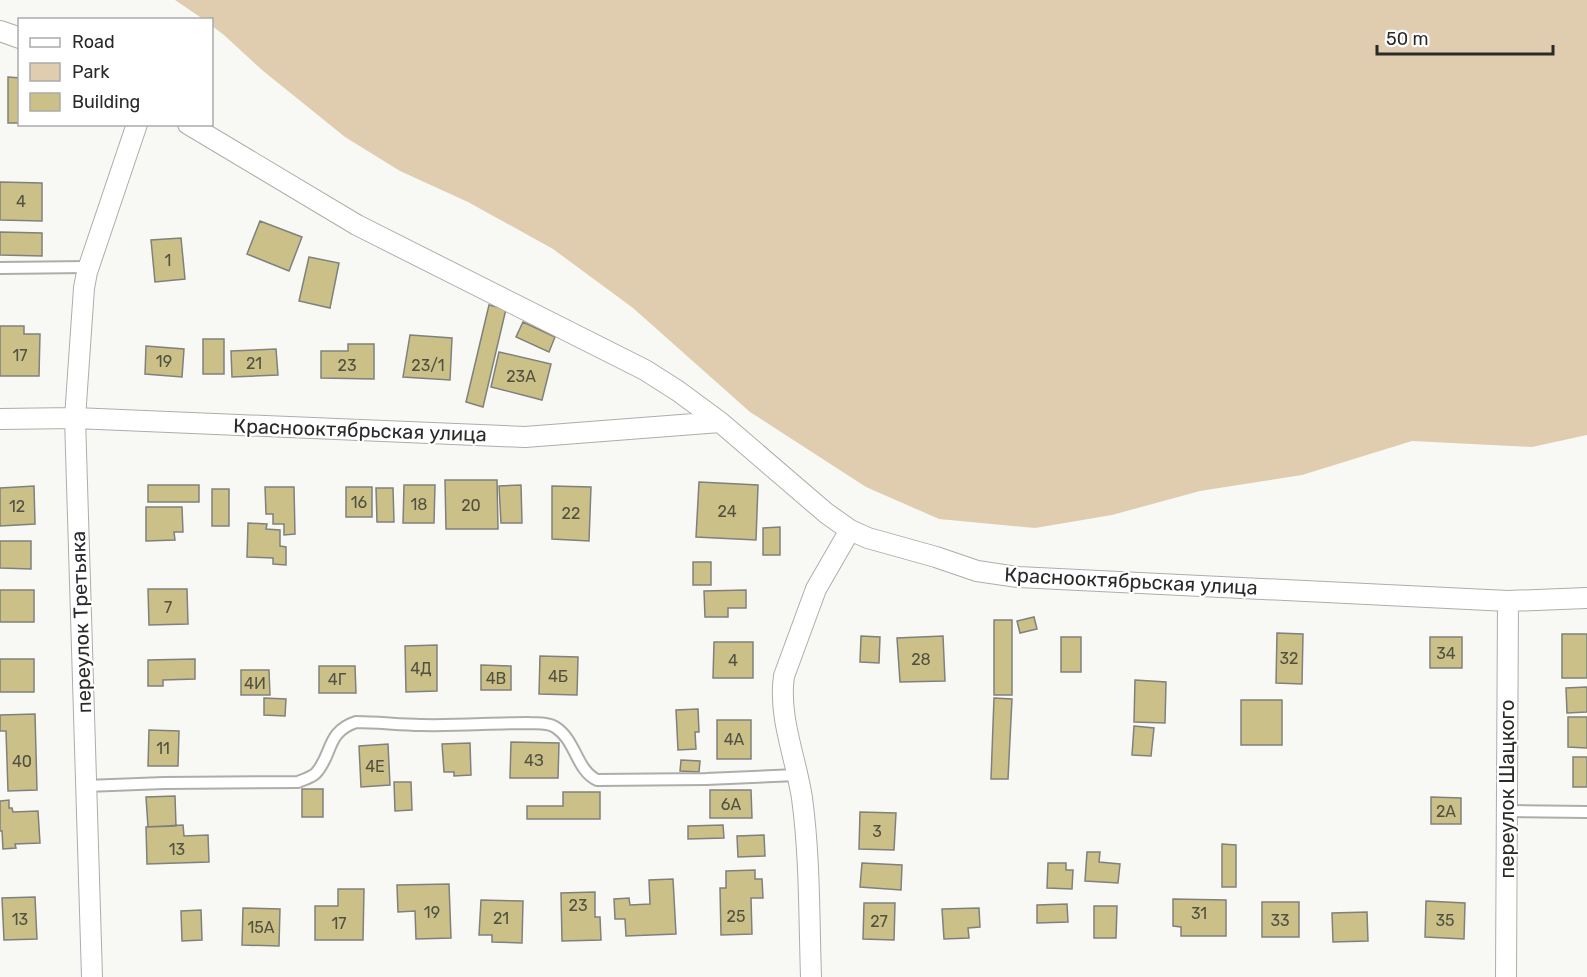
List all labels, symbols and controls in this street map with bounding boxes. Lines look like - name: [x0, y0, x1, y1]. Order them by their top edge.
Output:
- legend: [18, 18, 213, 126]
- scale bar: [1377, 18, 1552, 56]
- text: 50 m: [1386, 28, 1429, 50]
- text: Road: [72, 31, 115, 53]
- text: Park: [72, 61, 110, 83]
- text: Building: [72, 91, 140, 113]
- house number: 4: [16, 192, 26, 211]
- house number: 1: [165, 251, 171, 270]
- house number: 17: [12, 346, 28, 365]
- house number: 19: [156, 352, 172, 371]
- house number: 21: [246, 354, 262, 373]
- house number: 23: [337, 356, 357, 375]
- house number: 23/1: [411, 356, 445, 375]
- house number: 23А: [506, 367, 536, 386]
- street label: Краснооктябрьская улица: [233, 414, 487, 446]
- house number: 16: [351, 493, 368, 512]
- house number: 18: [410, 495, 428, 514]
- house number: 20: [461, 496, 481, 515]
- house number: 12: [9, 497, 25, 516]
- house number: 24: [717, 502, 737, 521]
- house number: 22: [562, 504, 580, 523]
- street label: переулок Третьяка: [66, 530, 96, 714]
- street label: Краснооктябрьская улица: [1004, 562, 1258, 600]
- house number: 7: [164, 598, 172, 617]
- house number: 34: [1436, 644, 1456, 663]
- house number: 32: [1279, 649, 1299, 668]
- house number: 28: [911, 650, 931, 669]
- house number: 4: [728, 651, 738, 670]
- house number: 4Д: [410, 659, 432, 678]
- house number: 4Б: [548, 667, 568, 686]
- house number: 4В: [486, 669, 506, 688]
- house number: 4Г: [328, 670, 347, 689]
- house number: 4И: [244, 674, 266, 693]
- street label: переулок Шацкого: [1495, 700, 1519, 878]
- house number: 4А: [724, 730, 745, 749]
- house number: 11: [156, 739, 170, 758]
- house number: 4З: [524, 751, 544, 770]
- house number: 40: [12, 752, 32, 771]
- house number: 4Е: [365, 757, 385, 776]
- house number: 6А: [721, 795, 741, 814]
- house number: 2А: [1436, 802, 1456, 821]
- house number: 3: [872, 822, 882, 841]
- house number: 13: [169, 840, 185, 859]
- house number: 23: [568, 896, 588, 915]
- house number: 19: [424, 903, 440, 922]
- house number: 31: [1191, 904, 1207, 923]
- house number: 25: [727, 907, 745, 926]
- house number: 21: [493, 909, 509, 928]
- house number: 13: [12, 910, 28, 929]
- house number: 33: [1270, 911, 1290, 930]
- house number: 35: [1435, 911, 1455, 930]
- house number: 27: [870, 912, 888, 931]
- house number: 17: [331, 914, 347, 933]
- house number: 15А: [247, 918, 275, 937]

